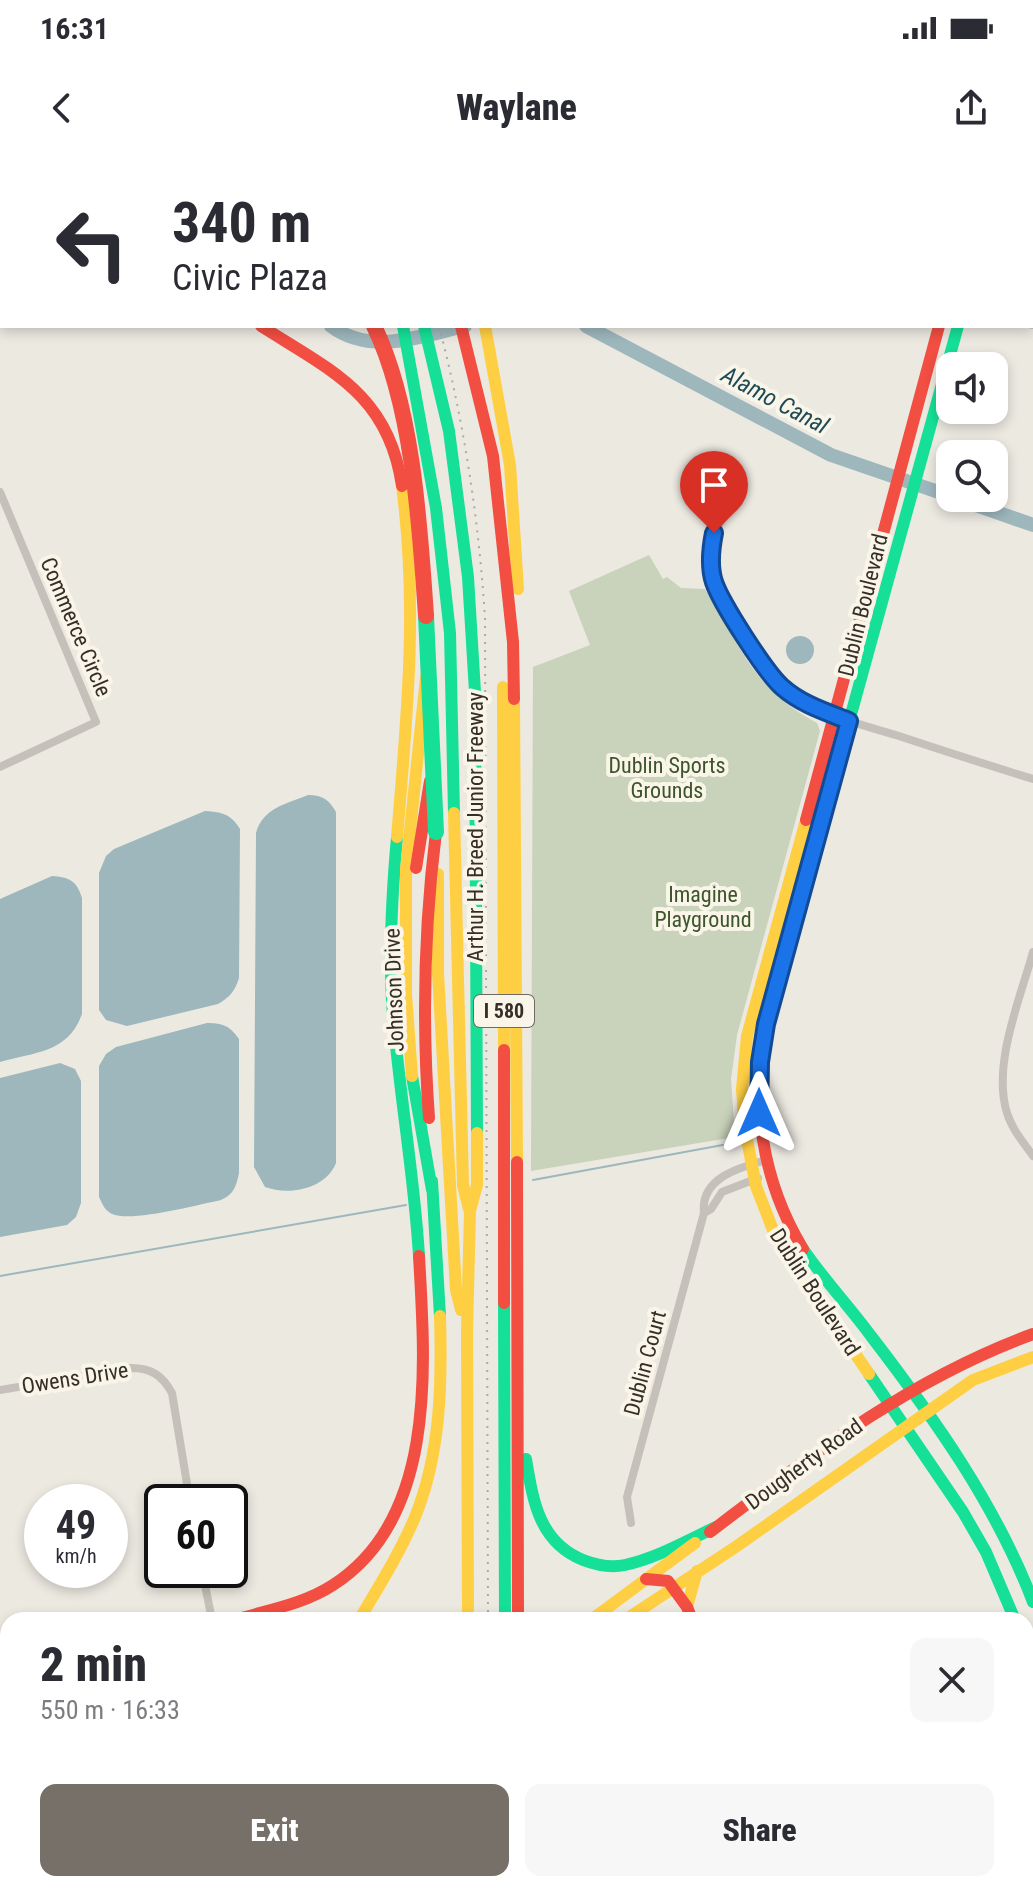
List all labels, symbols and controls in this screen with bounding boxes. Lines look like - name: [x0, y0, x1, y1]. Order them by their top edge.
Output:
- text: 16:31: [40, 11, 109, 46]
- icon: back: [40, 86, 84, 130]
- icon: share: [949, 86, 993, 130]
- text: Waylane: [456, 87, 577, 129]
- text: 340 m: [172, 190, 311, 256]
- icon: left: [40, 192, 144, 296]
- text: Civic Plaza: [172, 257, 328, 299]
- map controls: [936, 352, 1008, 512]
- button: sound: [936, 352, 1008, 424]
- water label: Alamo Canal: [716, 360, 834, 440]
- button: search: [936, 440, 1008, 512]
- pin: [680, 451, 748, 533]
- icon: arrive: [692, 463, 736, 507]
- street label: Dublin Boulevard: [833, 531, 893, 679]
- street label: Commerce Circle: [35, 554, 117, 700]
- street label: Arthur H. Breed Junior Freeway: [463, 692, 488, 962]
- park label: Dublin Sports Grounds: [609, 753, 725, 803]
- park label: Imagine Playground: [654, 882, 752, 932]
- street label: Johnson Drive: [379, 928, 409, 1052]
- road number: I 580: [474, 995, 534, 1027]
- position arrow: [717, 1071, 801, 1155]
- street label: Dublin Boulevard: [765, 1224, 865, 1360]
- street label: Dublin Court: [619, 1308, 671, 1418]
- street label: Owens Drive: [20, 1357, 130, 1399]
- street label: Dougherty Road: [741, 1413, 867, 1515]
- speed limit sign: 60: [144, 1484, 248, 1588]
- text: 49: [56, 1502, 96, 1549]
- text: km/h: [55, 1544, 97, 1568]
- text: 2 min: [40, 1636, 147, 1693]
- button: close: [910, 1638, 994, 1722]
- text: 550 m · 16:33: [40, 1695, 180, 1725]
- button: Exit: [40, 1784, 509, 1876]
- button: Share: [525, 1784, 994, 1876]

